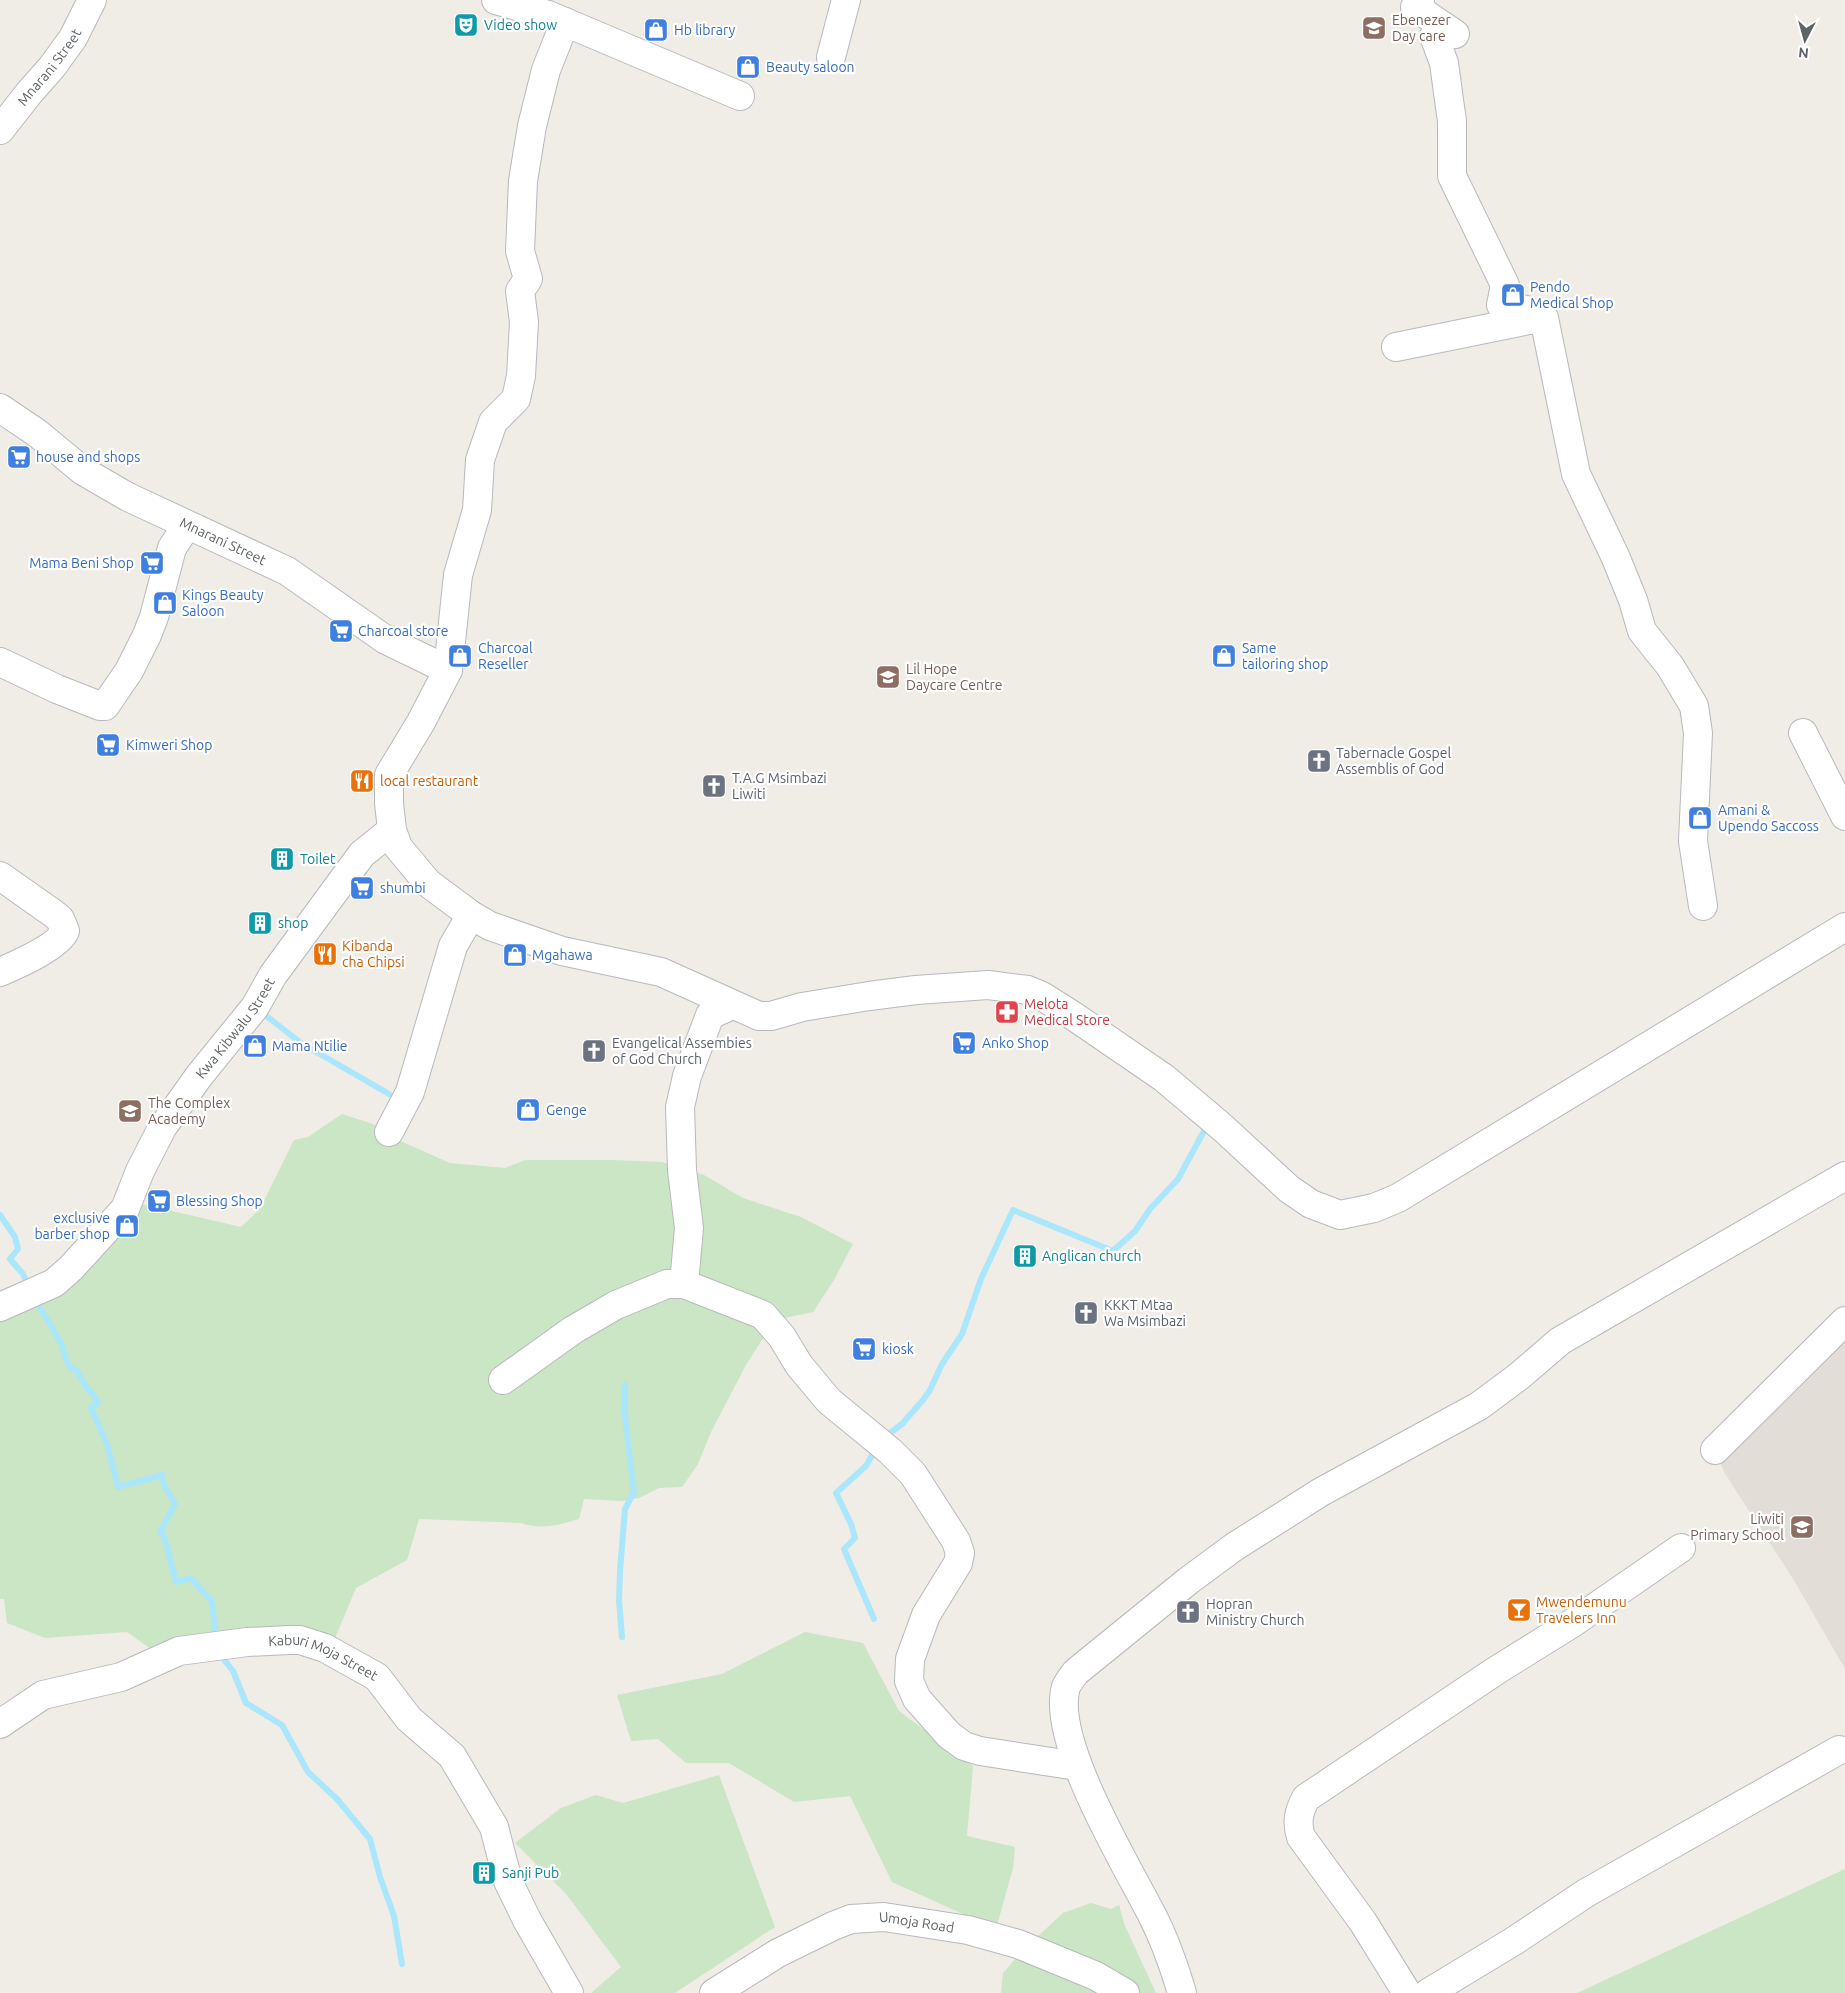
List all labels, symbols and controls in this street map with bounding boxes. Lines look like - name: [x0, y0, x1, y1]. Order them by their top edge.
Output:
- theatre icon: Video show: [453, 12, 479, 38]
- place label: Ebenezer Day care: [1392, 12, 1452, 44]
- school or university icon: Ebenezer Day care: [1361, 15, 1387, 41]
- north arrow: [1780, 15, 1830, 65]
- place label: Video show: [484, 17, 557, 33]
- shop icon: Hb library: [643, 17, 669, 43]
- place label: Hb library: [674, 22, 736, 38]
- street label: Mnarani Street: [14, 26, 85, 109]
- text: N: [1798, 44, 1810, 61]
- shop icon: Beauty saloon: [735, 54, 761, 80]
- place label: Beauty saloon: [766, 59, 855, 75]
- place label: Pendo Medical Shop: [1530, 279, 1614, 311]
- shop icon: Pendo Medical Shop: [1500, 282, 1526, 308]
- supermarket icon: house and shops: [6, 444, 32, 470]
- place label: house and shops: [36, 449, 140, 465]
- street label: Mnarani Street: [177, 514, 269, 568]
- supermarket icon: Mama Beni Shop: [139, 550, 165, 576]
- place label: Mama Beni Shop: [29, 555, 134, 571]
- place label: Kings Beauty Saloon: [182, 587, 264, 619]
- shop icon: Kings Beauty Saloon: [152, 590, 178, 616]
- supermarket icon: Charcoal store: [328, 618, 354, 644]
- place label: Charcoal store: [358, 623, 449, 639]
- place label: Charcoal Reseller: [478, 640, 533, 672]
- place label: Same tailoring shop: [1242, 640, 1328, 672]
- shop icon: Charcoal Reseller: [447, 643, 473, 669]
- shop icon: Same tailoring shop: [1211, 643, 1237, 669]
- place label: Lil Hope Daycare Centre: [906, 661, 1003, 693]
- school or university icon: Lil Hope Daycare Centre: [875, 664, 901, 690]
- supermarket icon: Kimweri Shop: [95, 732, 121, 758]
- place label: Kimweri Shop: [126, 737, 213, 753]
- place label: Tabernacle Gospel Assemblis of God: [1336, 745, 1451, 777]
- church icon: Tabernacle Gospel Assemblis of God: [1306, 748, 1332, 774]
- restaurant icon: local restaurant: [349, 768, 375, 794]
- place label: T.A.G Msimbazi Liwiti: [732, 770, 827, 802]
- place label: local restaurant: [380, 773, 479, 789]
- church icon: T.A.G Msimbazi Liwiti: [701, 773, 727, 799]
- place label: Amani & Upendo Saccoss: [1718, 802, 1819, 834]
- shop icon: Amani & Upendo Saccoss: [1687, 805, 1713, 831]
- building icon: Toilet: [269, 846, 295, 872]
- place label: Toilet: [300, 851, 336, 867]
- supermarket icon: shumbi: [349, 875, 375, 901]
- place label: shumbi: [380, 880, 426, 896]
- building icon: shop: [247, 910, 273, 936]
- place label: shop: [278, 915, 308, 931]
- place label: Kibanda cha Chipsi: [342, 938, 405, 970]
- restaurant icon: Kibanda cha Chipsi: [312, 941, 338, 967]
- shop icon: Mgahawa: [502, 942, 528, 968]
- place label: Mgahawa: [532, 947, 593, 963]
- street label: Kwa Kibwalu Street: [192, 974, 278, 1082]
- place label: Melota Medical Store: [1024, 996, 1110, 1028]
- pharmacy icon: Melota Medical Store: [994, 999, 1020, 1025]
- supermarket icon: Anko Shop: [951, 1030, 977, 1056]
- shop icon: Mama Ntilie: [242, 1033, 268, 1059]
- place label: Evangelical Assembies of God Church: [612, 1035, 752, 1067]
- place label: Anko Shop: [982, 1035, 1049, 1051]
- place label: Mama Ntilie: [272, 1038, 348, 1054]
- church icon: Evangelical Assembies of God Church: [581, 1038, 607, 1064]
- place label: The Complex Academy: [148, 1095, 230, 1127]
- shop icon: Genge: [515, 1097, 541, 1123]
- school or university icon: The Complex Academy: [117, 1098, 143, 1124]
- place label: Genge: [546, 1102, 587, 1118]
- supermarket icon: Blessing Shop: [146, 1188, 172, 1214]
- place label: Blessing Shop: [176, 1193, 263, 1209]
- place label: exclusive barber shop: [34, 1210, 110, 1242]
- shop icon: exclusive barber shop: [114, 1213, 140, 1239]
- building icon: Anglican church: [1012, 1243, 1038, 1269]
- place label: Anglican church: [1042, 1248, 1141, 1264]
- place label: KKKT Mtaa Wa Msimbazi: [1104, 1297, 1186, 1329]
- church icon: KKKT Mtaa Wa Msimbazi: [1073, 1300, 1099, 1326]
- supermarket icon: kiosk: [851, 1336, 877, 1362]
- place label: kiosk: [882, 1341, 914, 1357]
- place label: Liwiti Primary School: [1690, 1511, 1784, 1543]
- school or university icon: Liwiti Primary School: [1789, 1514, 1815, 1540]
- place label: Mwendemunu Travelers Inn: [1536, 1594, 1627, 1626]
- place label: Hopran Ministry Church: [1206, 1596, 1304, 1628]
- bar icon: Mwendemunu Travelers Inn: [1506, 1597, 1532, 1623]
- church icon: Hopran Ministry Church: [1175, 1599, 1201, 1625]
- street label: Kaburi Moja Street: [268, 1632, 381, 1684]
- building icon: Sanji Pub: [471, 1860, 497, 1886]
- place label: Sanji Pub: [502, 1865, 559, 1881]
- street label: Umoja Road: [878, 1909, 955, 1936]

